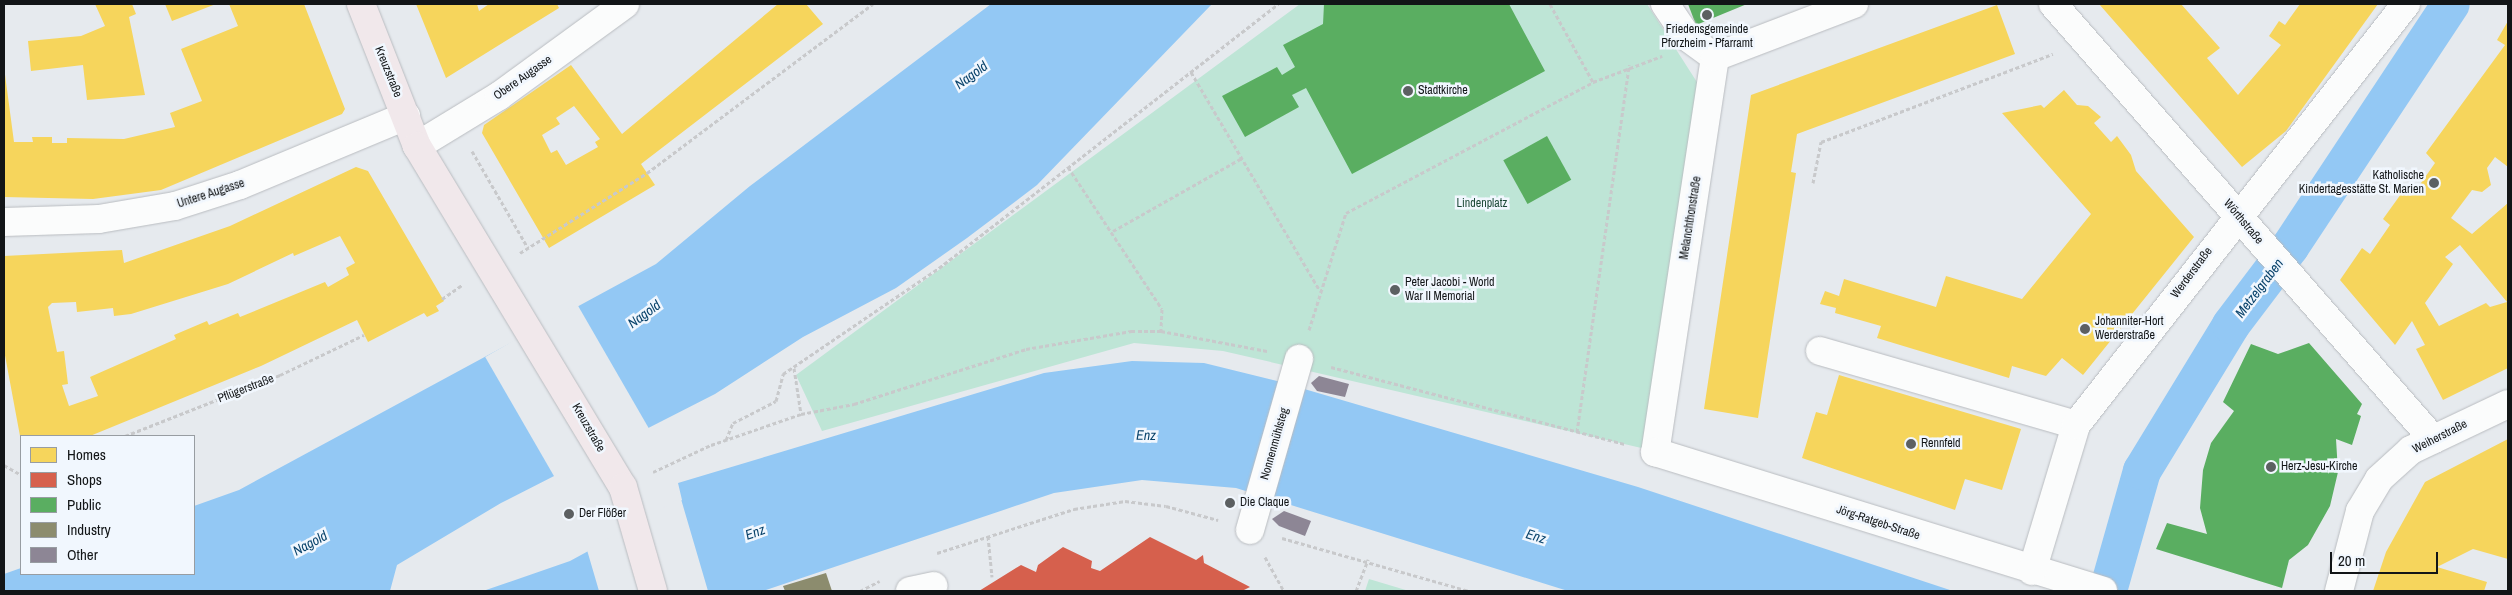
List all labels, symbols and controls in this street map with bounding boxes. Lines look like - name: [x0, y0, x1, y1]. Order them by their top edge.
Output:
- marker: Friedensgemeinde Pforzheim - Pfarramt: [1701, 9, 1713, 21]
- place label: Friedensgemeinde Pforzheim - Pfarramt: [1661, 23, 1753, 51]
- street label: Kreuzstraße: [371, 44, 405, 100]
- street label: Obere Augasse: [491, 52, 555, 104]
- water label: Nagold: [951, 58, 991, 92]
- place label: Stadtkirche: [1418, 84, 1468, 98]
- marker: Stadtkirche: [1402, 85, 1414, 97]
- place label: Katholische Kindertagesstätte St. Marien: [2299, 169, 2424, 197]
- street label: Melanchthonstraße: [1677, 175, 1705, 261]
- street label: Untere Augasse: [175, 176, 247, 212]
- marker: Katholische Kindertagesstätte St. Marien: [2428, 177, 2440, 189]
- park label: Lindenplatz: [1457, 197, 1507, 211]
- street label: Wörthstraße: [2220, 197, 2266, 247]
- street label: Werderstraße: [2168, 245, 2216, 301]
- water label: Metzelgraben: [2231, 255, 2287, 321]
- place label: Peter Jacobi - World War II Memorial: [1405, 276, 1495, 304]
- marker: Peter Jacobi - World War II Memorial: [1389, 284, 1401, 296]
- water label: Nagold: [624, 297, 664, 331]
- place label: Johanniter-Hort Werderstraße: [2095, 315, 2163, 343]
- marker: Johanniter-Hort Werderstraße: [2079, 323, 2091, 335]
- street label: Pflügerstraße: [216, 372, 276, 406]
- street label: Kreuzstraße: [568, 401, 608, 455]
- street label: Nonnenmühlsteg: [1258, 406, 1292, 482]
- street label: Weiherstraße: [2410, 417, 2470, 457]
- water label: Enz: [1136, 426, 1156, 444]
- legend: [20, 435, 195, 575]
- place label: Rennfeld: [1921, 437, 1960, 451]
- marker: Rennfeld: [1905, 438, 1917, 450]
- text: Homes: [67, 444, 106, 465]
- place label: Herz-Jesu-Kirche: [2281, 460, 2358, 474]
- marker: Herz-Jesu-Kirche: [2265, 461, 2277, 473]
- text: Shops: [67, 469, 102, 490]
- text: Public: [67, 494, 101, 515]
- place label: Die Claque: [1240, 496, 1289, 510]
- marker: Die Claque: [1224, 497, 1236, 509]
- street label: Jörg-Ratgeb-Straße: [1834, 503, 1922, 543]
- place label: Der Flößer: [579, 507, 626, 521]
- marker: Der Flößer: [563, 508, 575, 520]
- text: Industry: [67, 519, 111, 540]
- water label: Enz: [743, 521, 767, 543]
- water label: Enz: [1524, 525, 1548, 547]
- water label: Nagold: [290, 527, 330, 559]
- scale bar: [2332, 542, 2440, 574]
- text: Other: [67, 544, 98, 565]
- text: 20 m: [2338, 550, 2365, 571]

